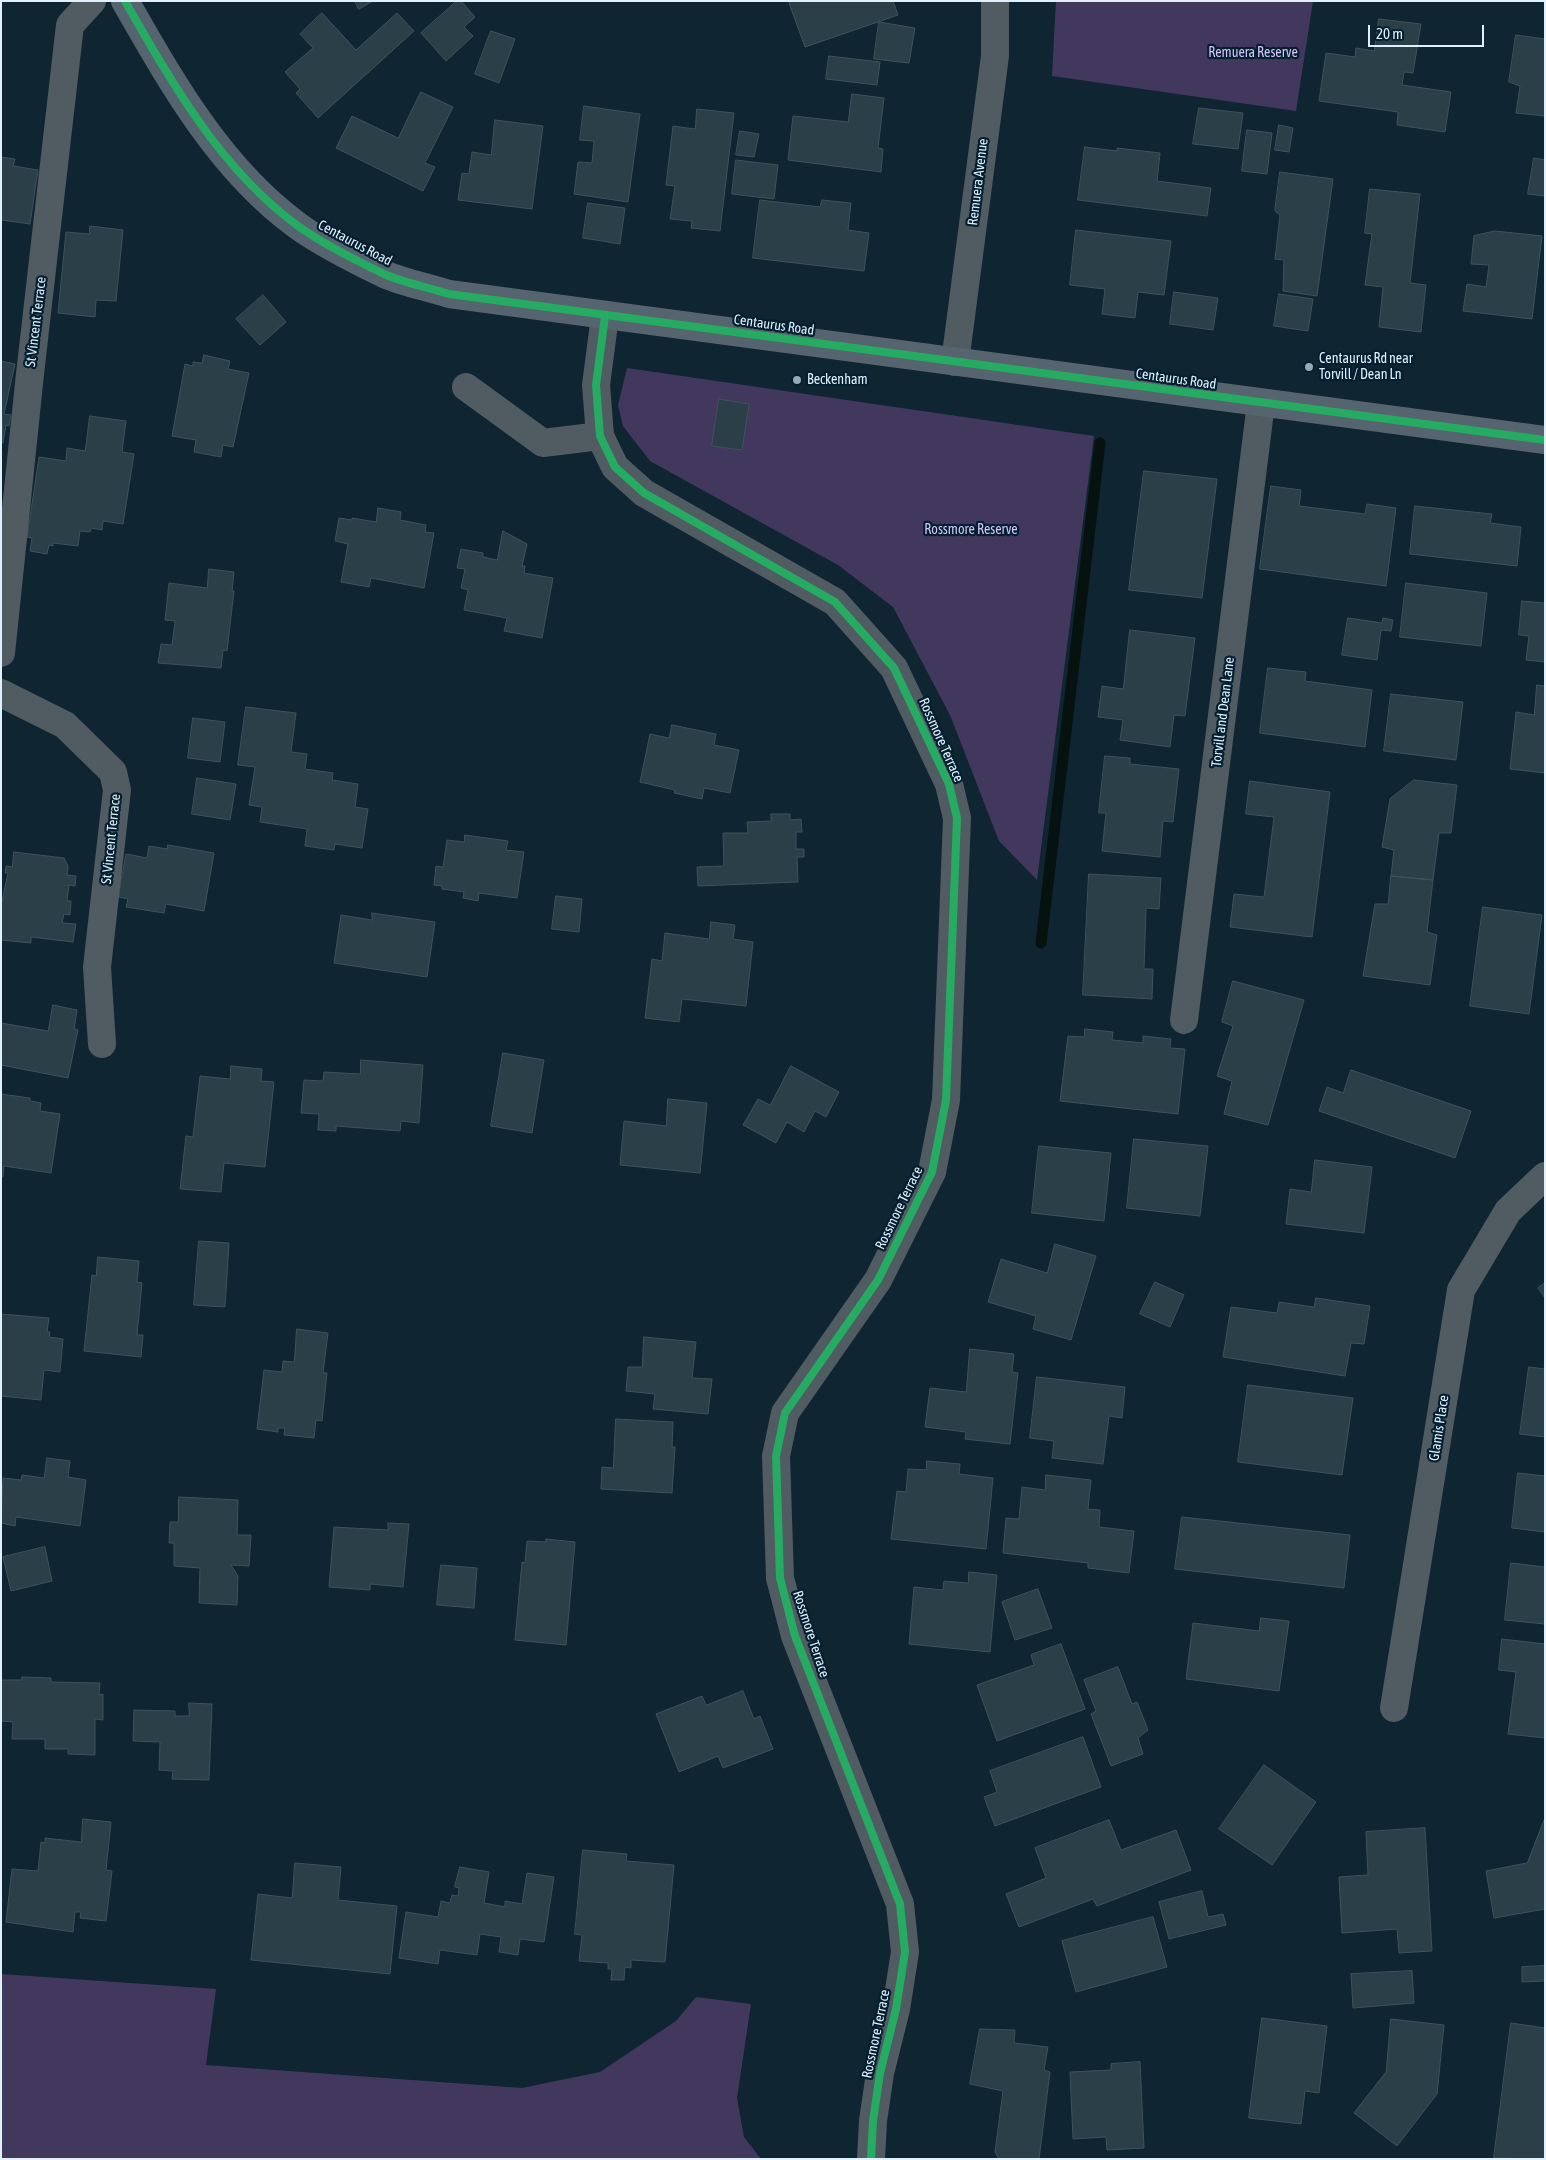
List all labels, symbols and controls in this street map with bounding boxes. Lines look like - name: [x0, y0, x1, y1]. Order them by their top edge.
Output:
- scale bar: [1371, 15, 1487, 47]
- text: 20 m: [1376, 25, 1403, 42]
- park label: Remuera Reserve: [1208, 45, 1298, 61]
- street label: Remuera Avenue: [964, 138, 992, 226]
- street label: Centaurus Road: [315, 217, 395, 269]
- street label: St Vincent Terrace: [22, 276, 50, 368]
- street label: Centaurus Road: [733, 311, 815, 339]
- place label: Centaurus Rd near Torvill / Dean Ln: [1319, 351, 1413, 384]
- marker: Centaurus Rd near Torvill / Dean Ln: [1303, 361, 1315, 373]
- street label: Centaurus Road: [1135, 365, 1217, 393]
- place label: Beckenham: [807, 372, 868, 388]
- marker: Beckenham: [791, 374, 803, 386]
- park label: Rossmore Reserve: [924, 522, 1018, 538]
- street label: Torvill and Dean Lane: [1208, 656, 1238, 768]
- street label: Rossmore Terrace: [915, 695, 967, 785]
- street label: St Vincent Terrace: [98, 793, 124, 885]
- street label: Rossmore Terrace: [872, 1164, 926, 1252]
- street label: Glamis Place: [1426, 1394, 1452, 1462]
- street label: Rossmore Terrace: [789, 1589, 833, 1679]
- street label: Rossmore Terrace: [858, 1988, 894, 2080]

